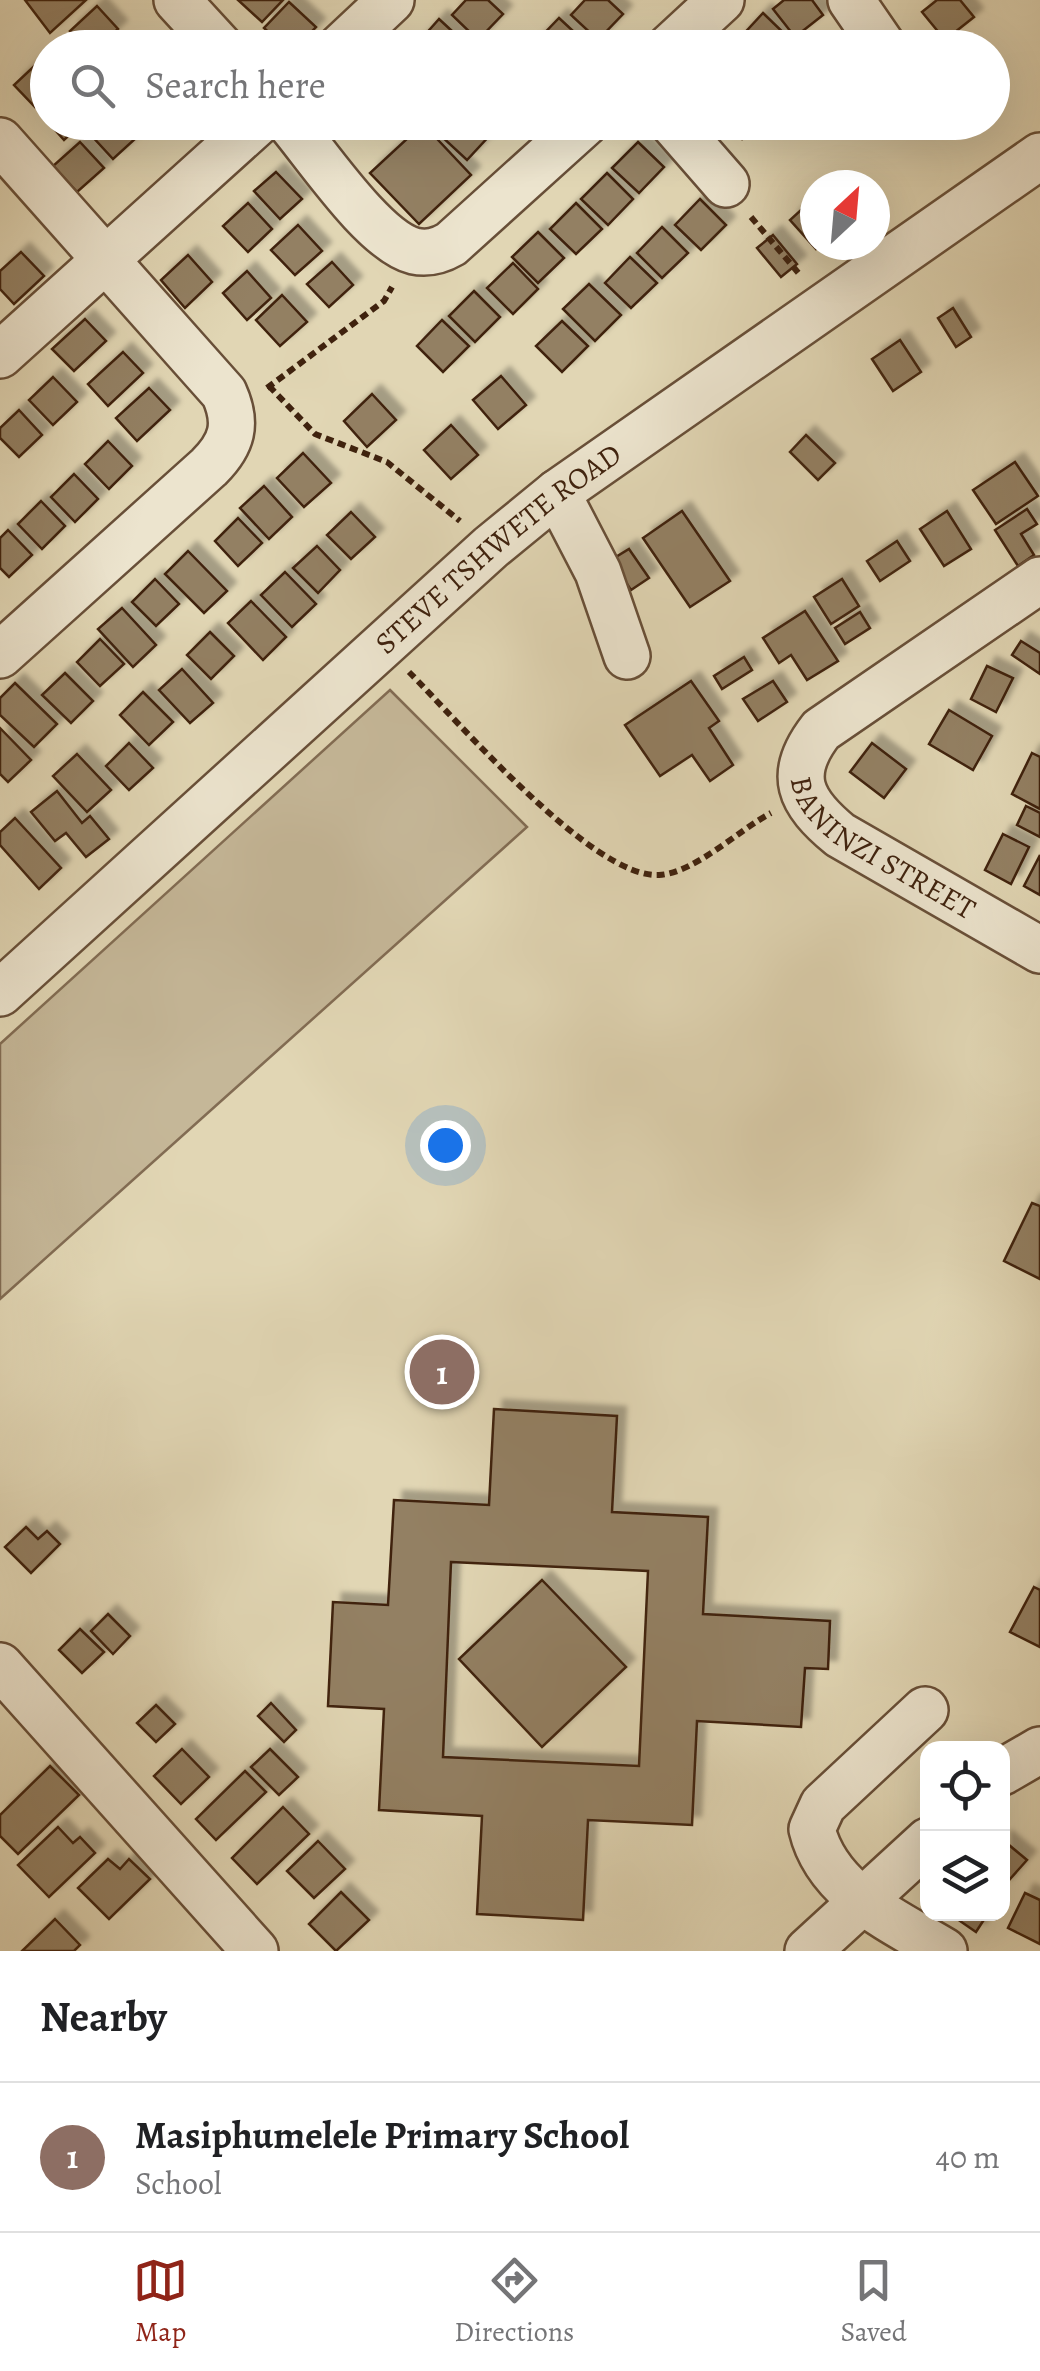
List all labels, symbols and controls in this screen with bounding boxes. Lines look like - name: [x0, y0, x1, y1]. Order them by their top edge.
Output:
- search box: [30, 30, 1010, 140]
- icon: search: [65, 58, 120, 113]
- text: Search here: [145, 59, 326, 111]
- north arrow: [800, 170, 890, 260]
- street label: STEVE TSHWETE ROAD: [366, 434, 629, 663]
- street label: BANINZI STREET: [781, 773, 983, 929]
- your location: [420, 1120, 471, 1171]
- pin: 1: [410, 1334, 474, 1410]
- map controls: [920, 1741, 1010, 1921]
- button: locate: [920, 1741, 1010, 1831]
- button: layers: [920, 1831, 1010, 1921]
- text: Nearby: [40, 1988, 167, 2045]
- text: Masiphumelele Primary School: [135, 2109, 629, 2161]
- text: 1: [67, 2135, 78, 2179]
- text: 40 m: [935, 2135, 1000, 2179]
- text: School: [135, 2161, 222, 2205]
- tab: Map: [133, 2253, 188, 2351]
- tab: Directions: [454, 2253, 574, 2351]
- tab: Saved: [841, 2253, 907, 2351]

